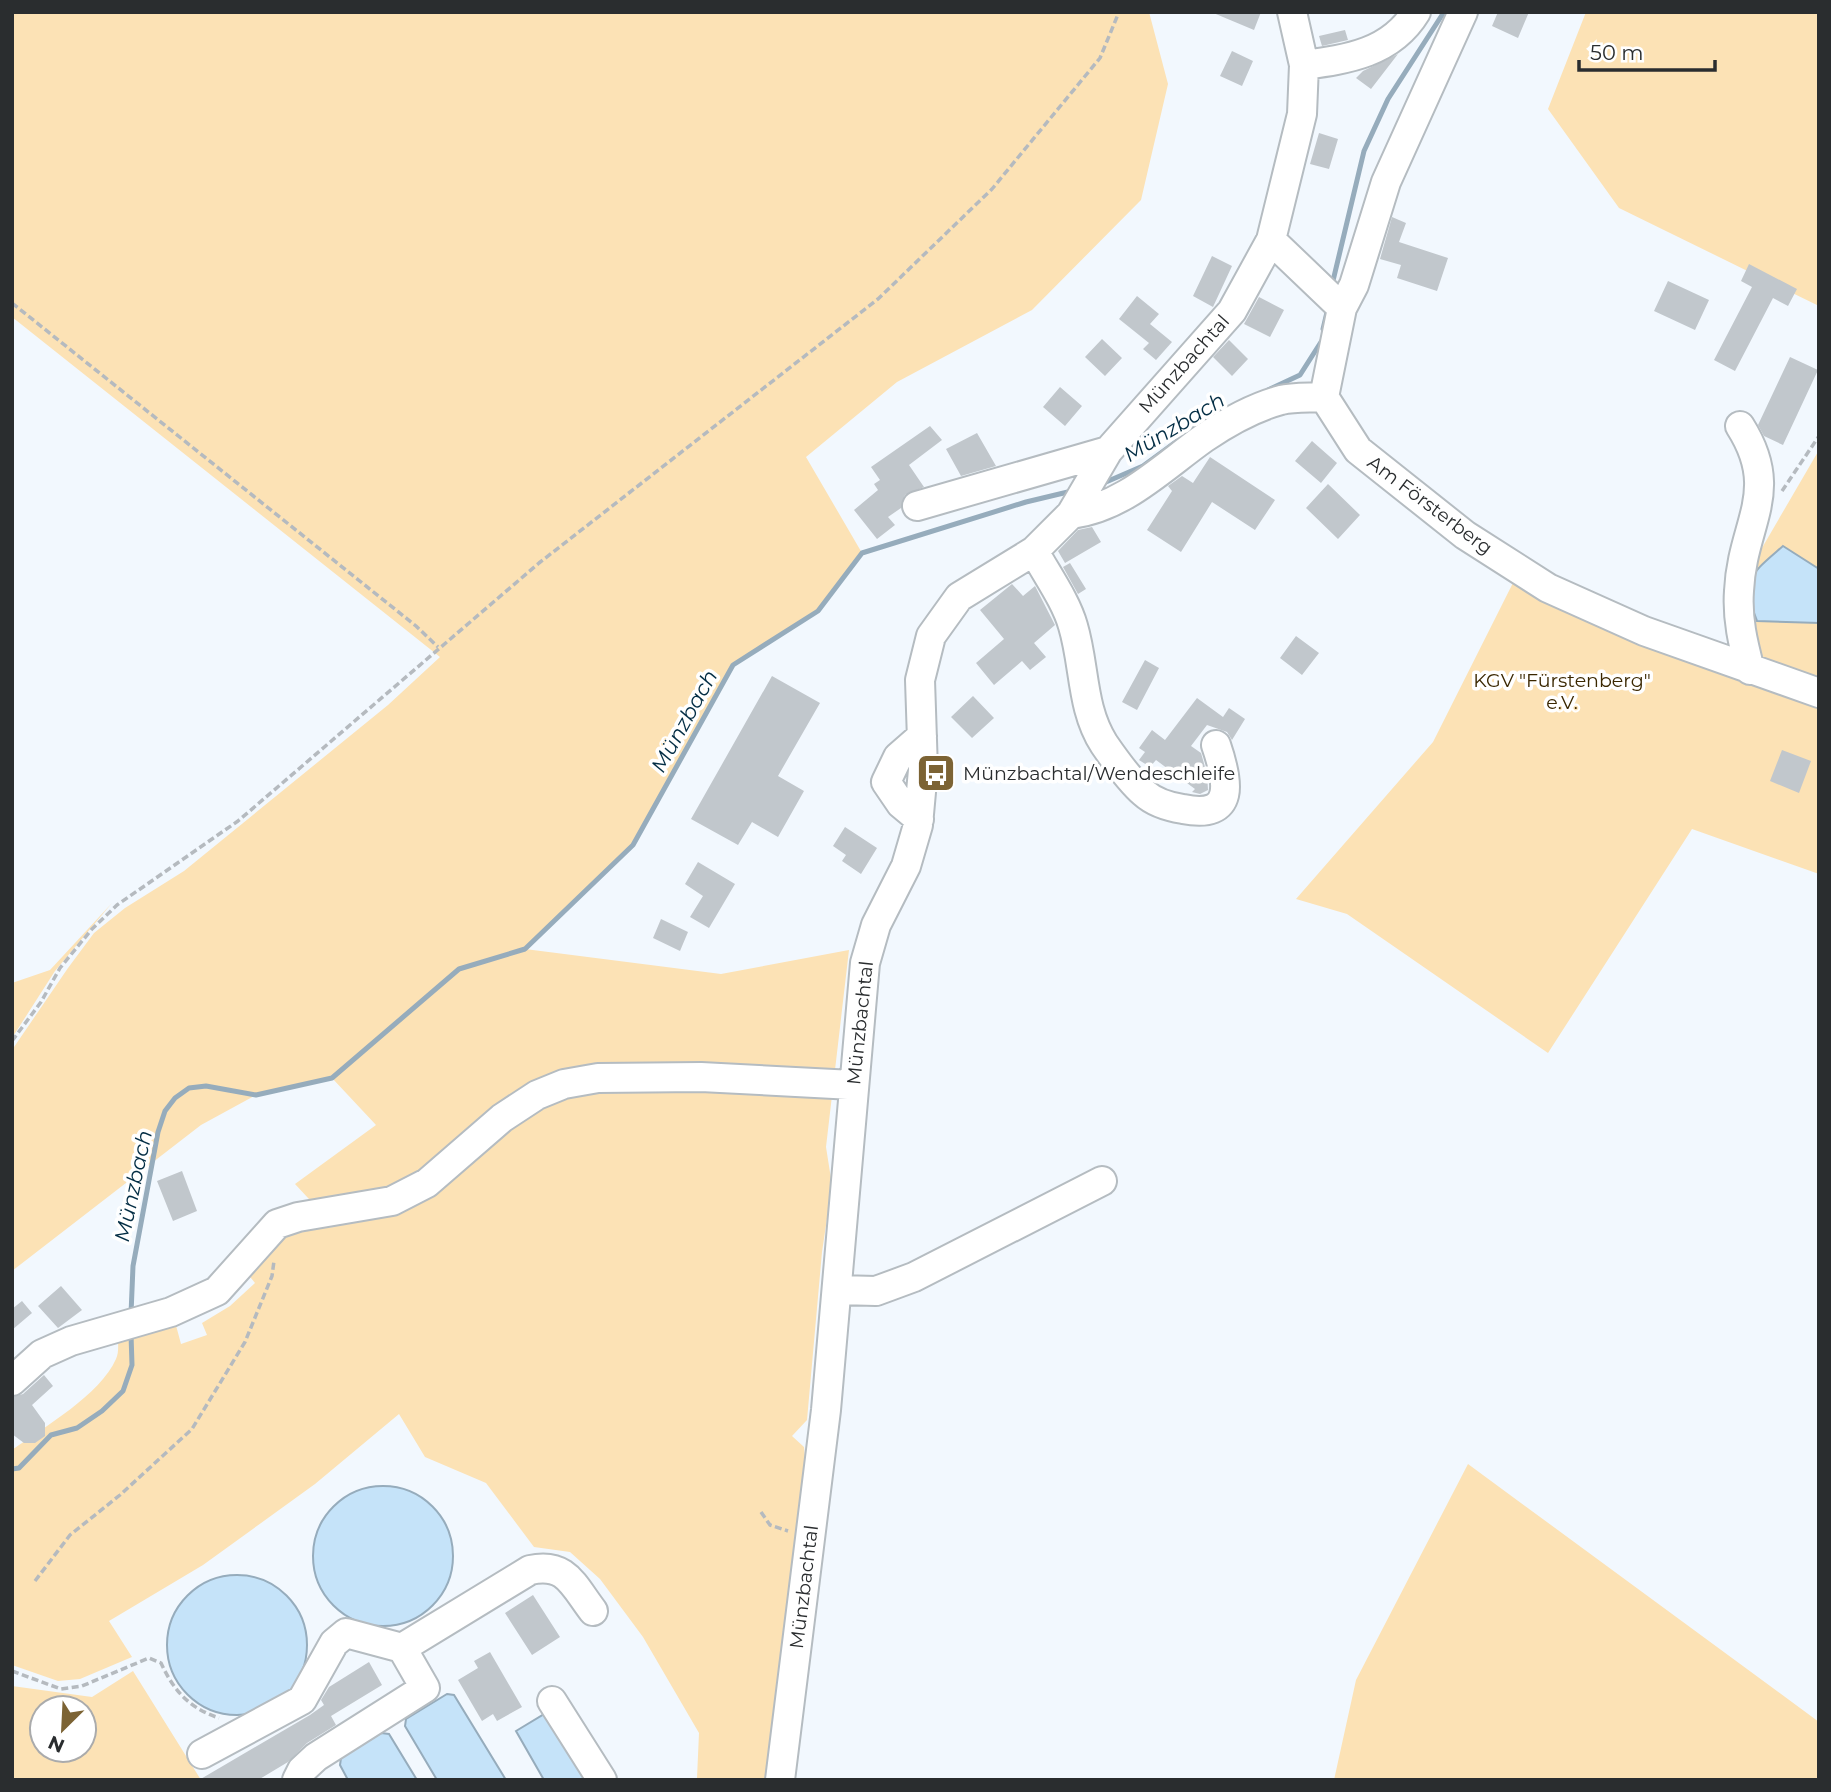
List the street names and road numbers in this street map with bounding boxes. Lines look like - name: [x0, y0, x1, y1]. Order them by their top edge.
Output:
- street label: Münzbachtal: [1134, 310, 1234, 418]
- street label: Am Försterberg: [1363, 451, 1497, 559]
- street label: Münzbachtal: [842, 960, 878, 1086]
- street label: Münzbachtal: [785, 1524, 823, 1650]

